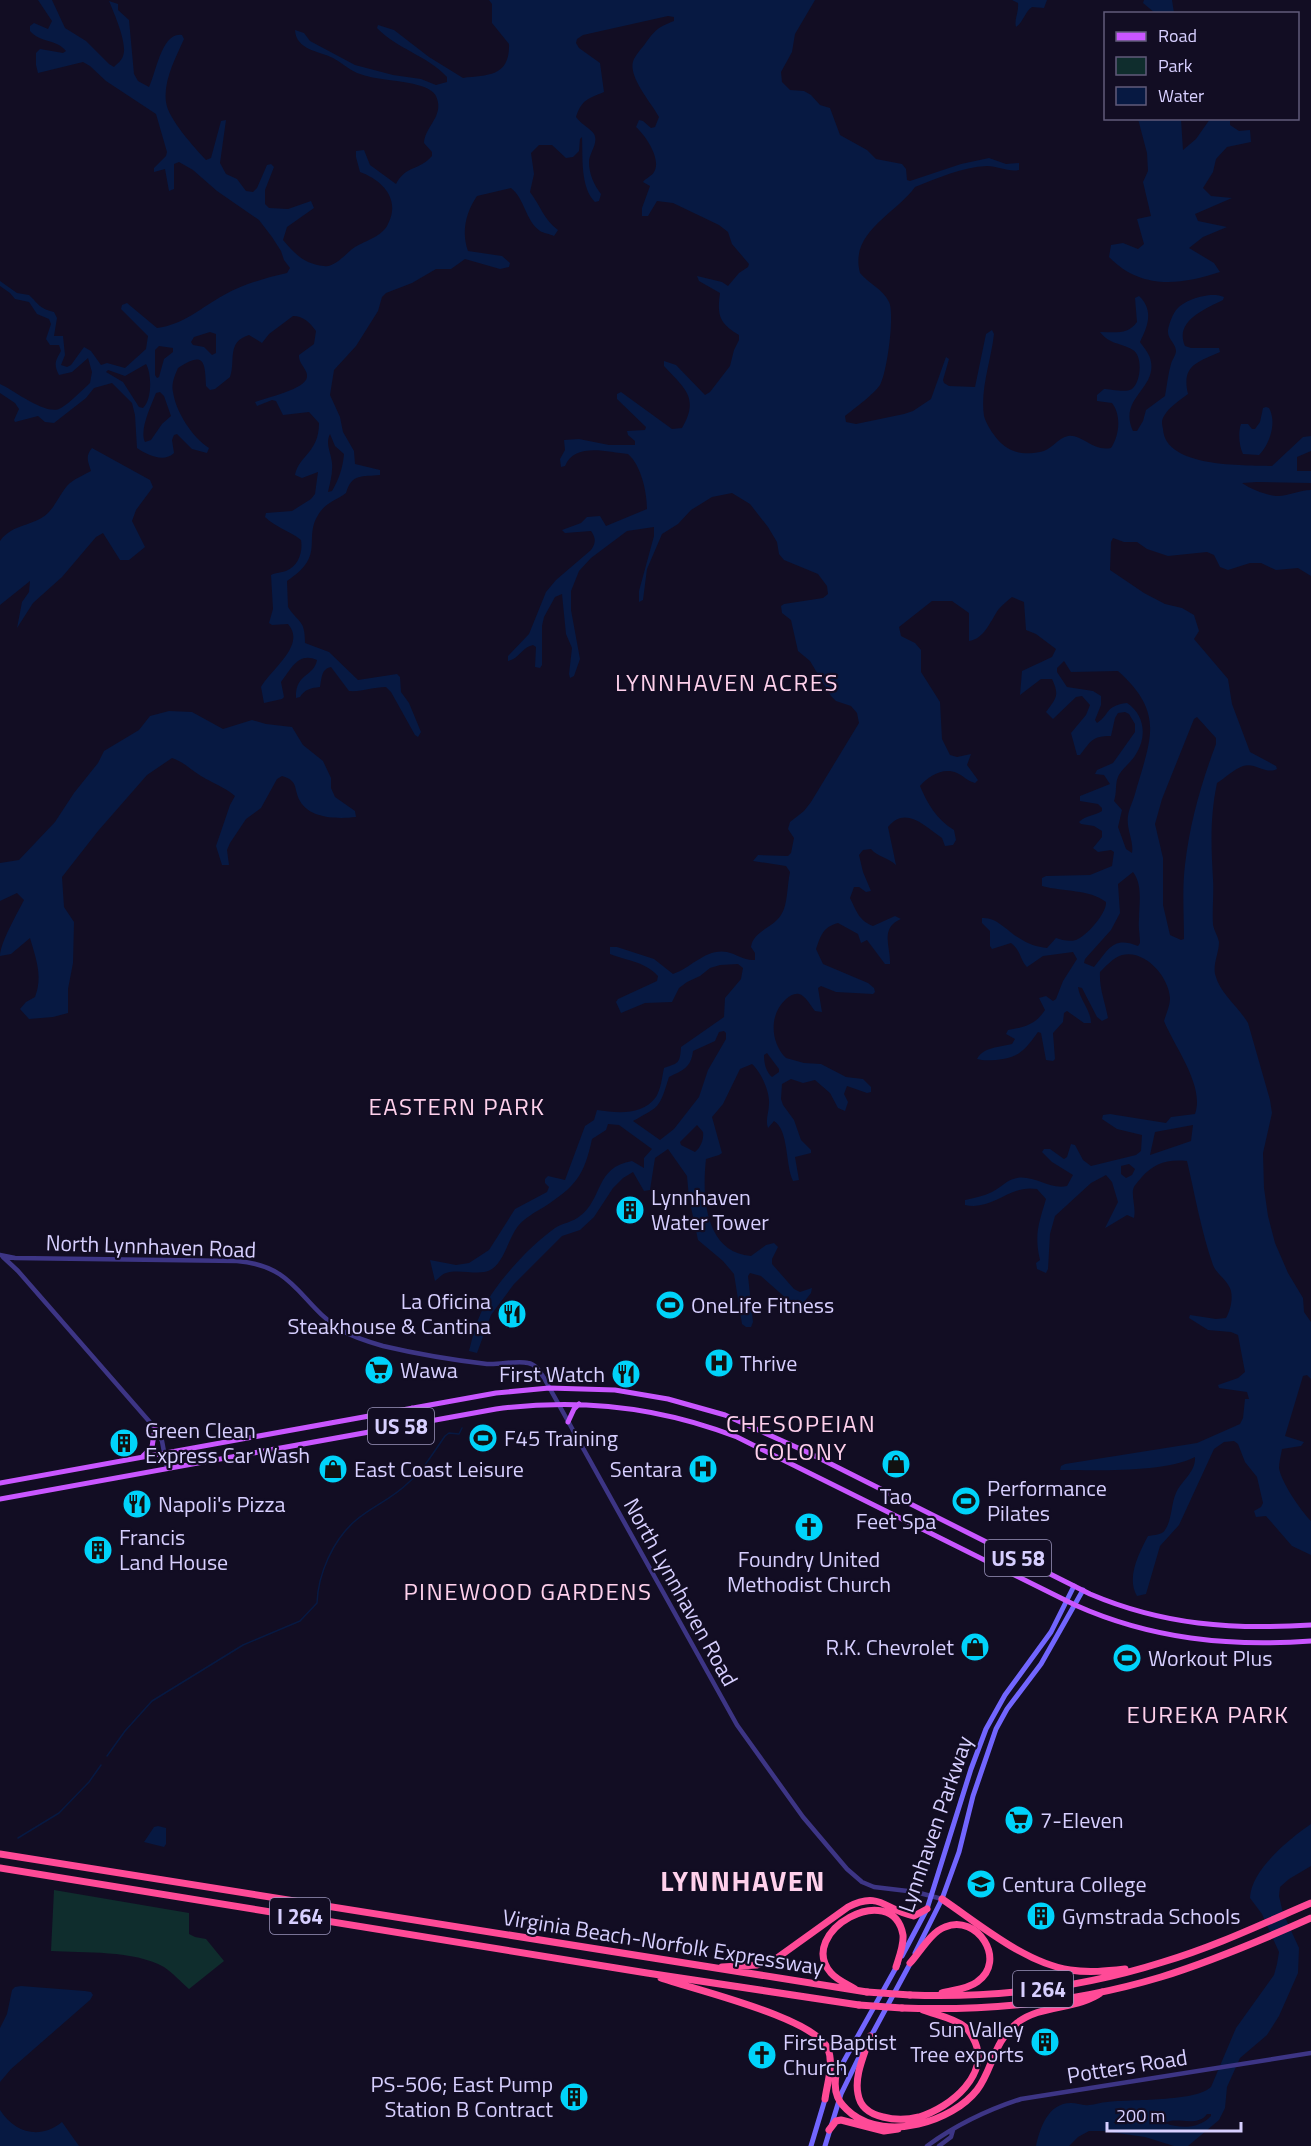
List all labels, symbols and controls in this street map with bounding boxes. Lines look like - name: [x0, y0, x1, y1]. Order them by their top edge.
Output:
- legend: [1104, 12, 1299, 120]
- text: Road: [1158, 22, 1197, 49]
- text: Park: [1158, 52, 1193, 79]
- text: Water: [1158, 82, 1204, 109]
- district label: LYNNHAVEN ACRES: [615, 664, 839, 700]
- district label: EASTERN PARK: [369, 1088, 545, 1124]
- place label: Lynnhaven Water Tower: [651, 1180, 769, 1239]
- building icon: Lynnhaven Water Tower: [614, 1194, 646, 1226]
- street label: North Lynnhaven Road: [45, 1225, 257, 1267]
- place label: La Oficina Steakhouse & Cantina: [287, 1284, 491, 1343]
- place label: OneLife Fitness: [691, 1288, 834, 1322]
- sports icon: OneLife Fitness: [654, 1289, 686, 1321]
- restaurant icon: La Oficina Steakhouse & Cantina: [496, 1298, 528, 1330]
- place label: Thrive: [740, 1346, 797, 1380]
- hospital icon: Thrive: [703, 1347, 735, 1379]
- place label: Wawa: [400, 1353, 458, 1387]
- supermarket icon: Wawa: [363, 1354, 395, 1386]
- place label: First Watch: [499, 1357, 605, 1391]
- restaurant icon: First Watch: [610, 1358, 642, 1390]
- district label: CHESOPEIAN COLONY: [726, 1405, 876, 1469]
- road number: US 58: [368, 1408, 434, 1444]
- place label: Green Clean Express Car Wash: [145, 1413, 310, 1472]
- place label: F45 Training: [504, 1421, 618, 1455]
- sports icon: F45 Training: [467, 1422, 499, 1454]
- building icon: Green Clean Express Car Wash: [108, 1427, 140, 1459]
- shop icon: Tao Feet Spa: [880, 1448, 912, 1480]
- place label: East Coast Leisure: [354, 1452, 524, 1486]
- place label: Sentara: [610, 1452, 682, 1486]
- shop icon: East Coast Leisure: [317, 1453, 349, 1485]
- hospital icon: Sentara: [687, 1453, 719, 1485]
- place label: Performance Pilates: [987, 1471, 1107, 1530]
- place label: Tao Feet Spa: [856, 1479, 936, 1538]
- sports icon: Performance Pilates: [950, 1485, 982, 1517]
- place label: Napoli's Pizza: [158, 1487, 285, 1521]
- restaurant icon: Napoli's Pizza: [121, 1488, 153, 1520]
- street label: North Lynnhaven Road: [615, 1492, 747, 1692]
- church icon: Foundry United Methodist Church: [793, 1511, 825, 1543]
- place label: Francis Land House: [119, 1520, 228, 1579]
- building icon: Francis Land House: [82, 1534, 114, 1566]
- road number: US 58: [985, 1540, 1051, 1576]
- place label: Foundry United Methodist Church: [727, 1542, 891, 1601]
- district label: PINEWOOD GARDENS: [403, 1573, 653, 1609]
- place label: R.K. Chevrolet: [825, 1630, 954, 1664]
- shop icon: R.K. Chevrolet: [959, 1631, 991, 1663]
- place label: Workout Plus: [1148, 1641, 1272, 1675]
- sports icon: Workout Plus: [1111, 1642, 1143, 1674]
- district label: EUREKA PARK: [1127, 1696, 1289, 1732]
- street label: Lynnhaven Parkway: [889, 1731, 981, 1917]
- place label: 7-Eleven: [1040, 1803, 1123, 1837]
- supermarket icon: 7-Eleven: [1003, 1804, 1035, 1836]
- district label: LYNNHAVEN: [660, 1859, 826, 1902]
- place label: Centura College: [1002, 1867, 1147, 1901]
- school or university icon: Centura College: [965, 1868, 997, 1900]
- road number: I 264: [270, 1898, 330, 1934]
- place label: Gymstrada Schools: [1062, 1899, 1240, 1933]
- street label: Virginia Beach-Norfolk Expressway: [500, 1900, 826, 1984]
- building icon: Gymstrada Schools: [1025, 1900, 1057, 1932]
- road number: I 264: [1013, 1971, 1073, 2007]
- place label: Sun Valley Tree exports: [910, 2012, 1024, 2071]
- place label: First Baptist Church: [783, 2025, 897, 2084]
- building icon: Sun Valley Tree exports: [1029, 2026, 1061, 2058]
- church icon: First Baptist Church: [746, 2039, 778, 2071]
- street label: Potters Road: [1064, 2040, 1190, 2092]
- place label: PS-506; East Pump Station B Contract: [370, 2067, 553, 2126]
- building icon: PS-506; East Pump Station B Contract: [558, 2081, 590, 2113]
- scale bar: [1107, 2095, 1240, 2133]
- text: 200 m: [1116, 2102, 1165, 2129]

